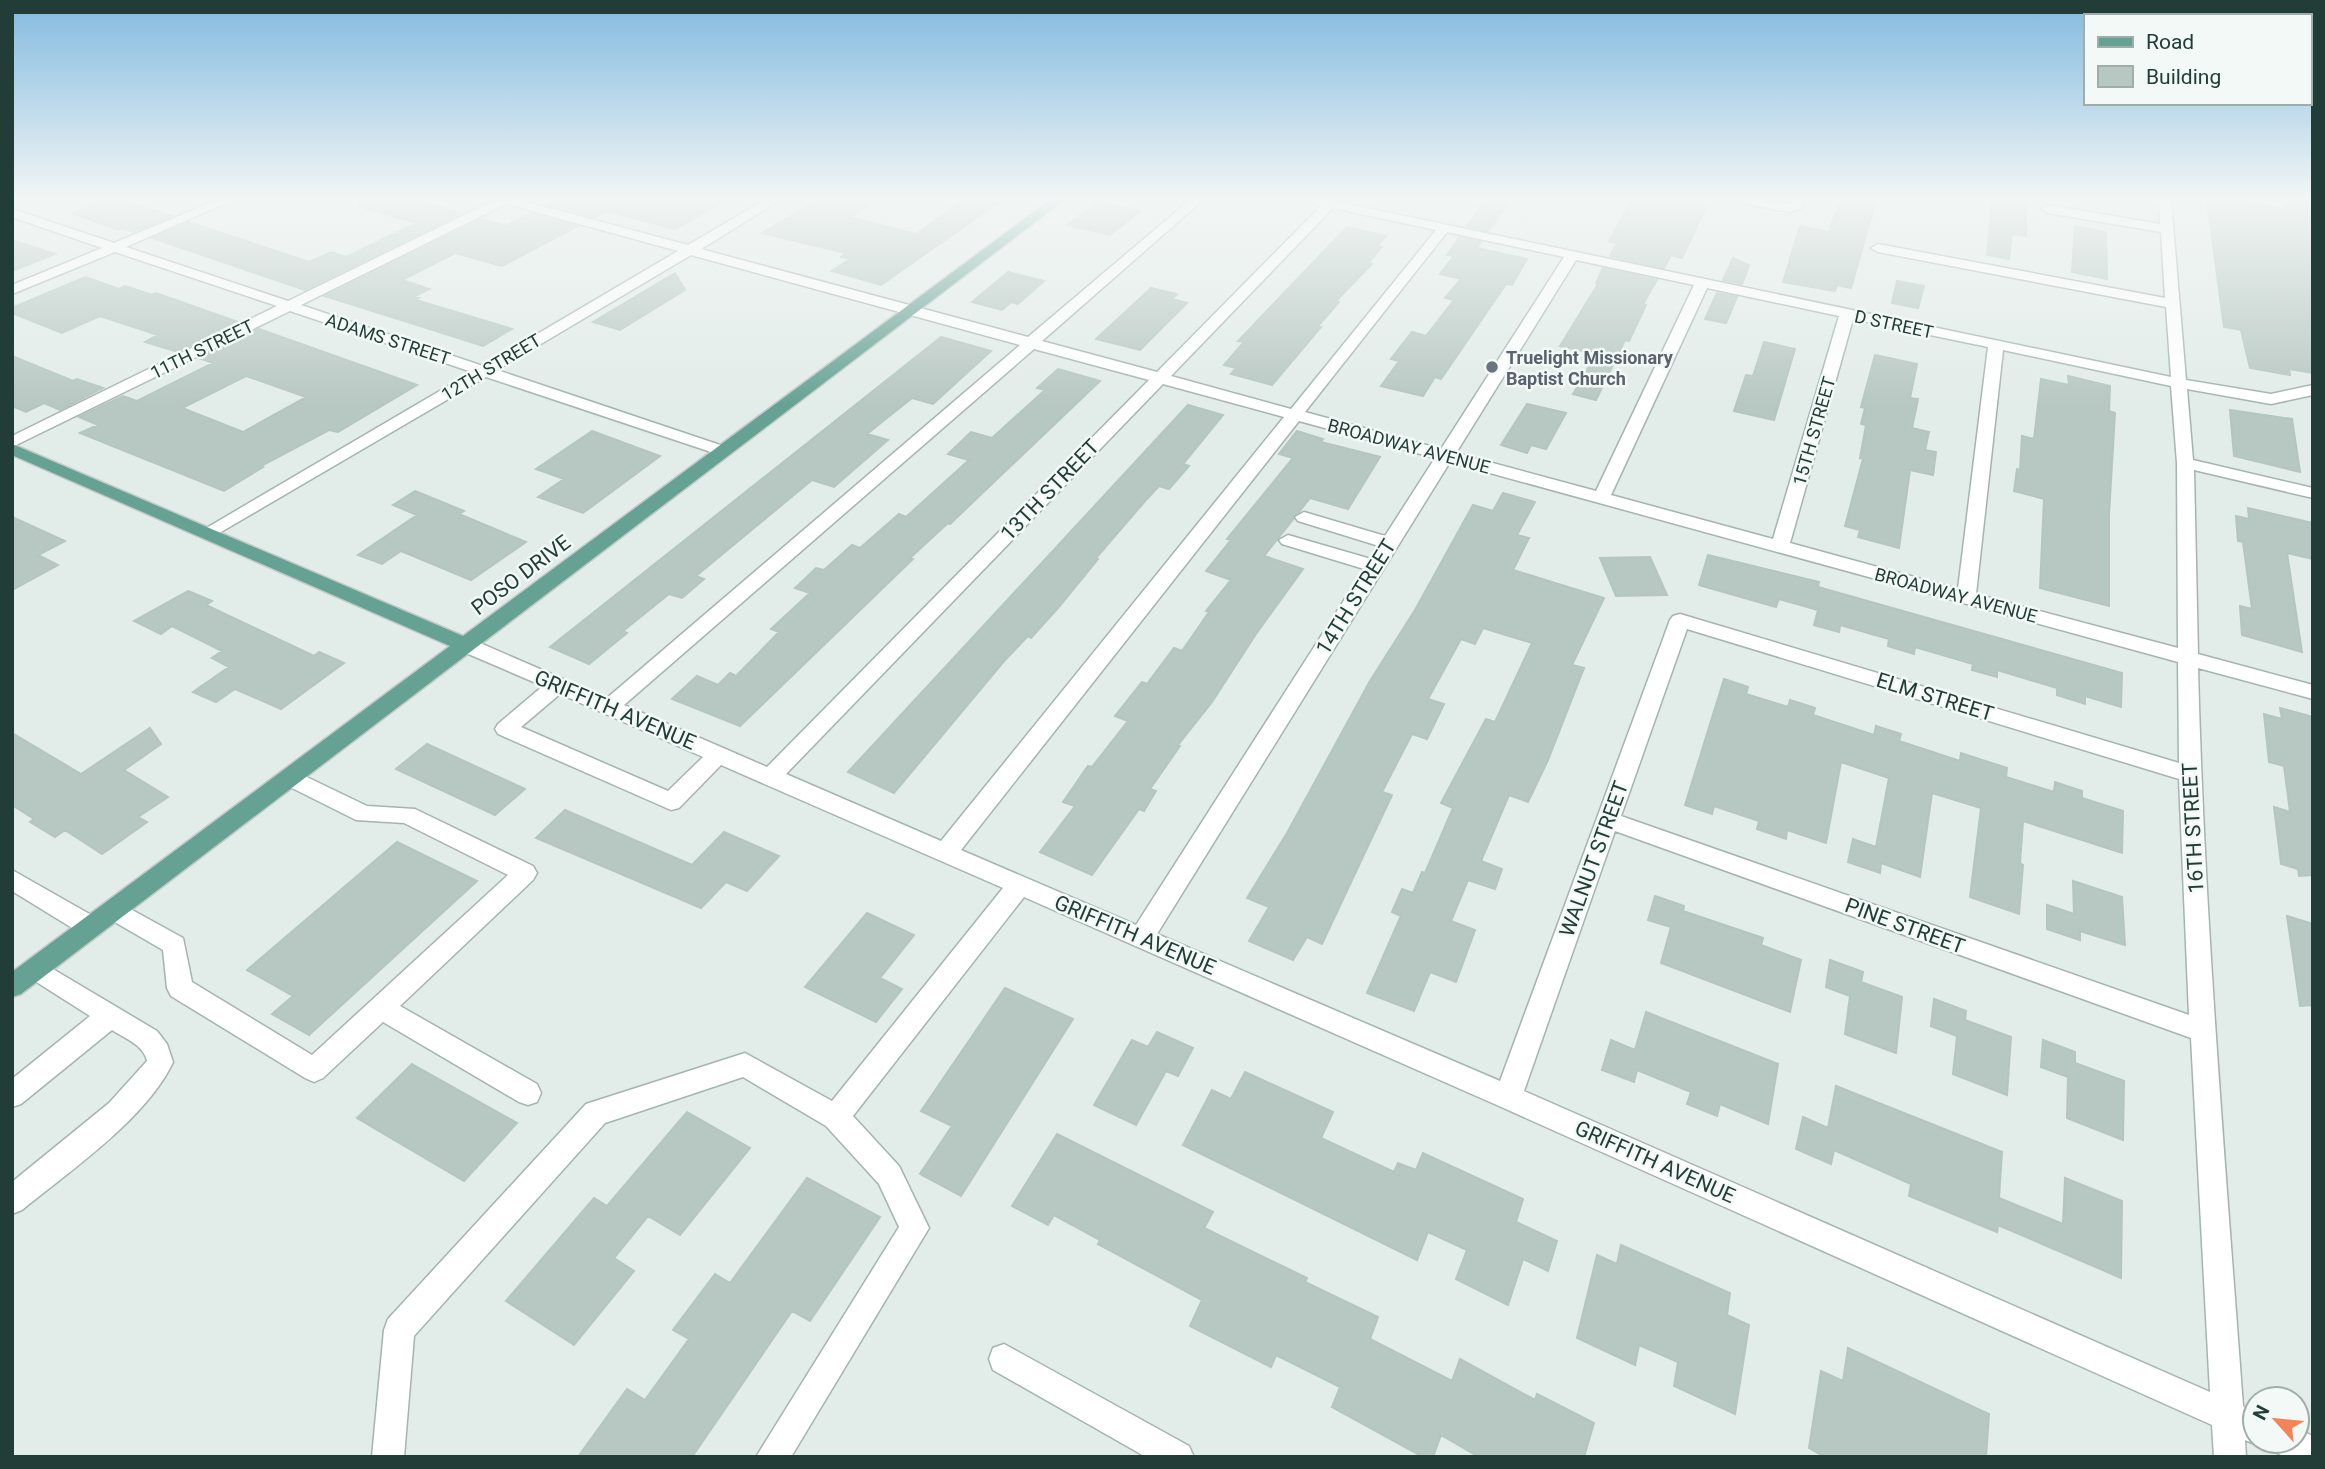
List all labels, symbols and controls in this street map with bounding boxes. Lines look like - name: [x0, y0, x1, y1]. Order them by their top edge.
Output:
- legend: [2084, 14, 2311, 105]
- text: Road: [2146, 30, 2194, 54]
- text: Building: [2146, 65, 2221, 89]
- street label: D STREET: [1853, 305, 1936, 343]
- street label: ADAMS STREET: [323, 309, 453, 369]
- street label: 11TH STREET: [147, 315, 257, 383]
- street label: 12TH STREET: [438, 329, 545, 405]
- place label: Truelight Missionary Baptist Church: [1506, 347, 1674, 389]
- marker: Truelight Missionary Baptist Church: [1484, 359, 1500, 375]
- street label: 15TH STREET: [1788, 374, 1840, 488]
- street label: BROADWAY AVENUE: [1325, 414, 1493, 478]
- street label: 13TH STREET: [996, 434, 1104, 545]
- street label: POSO DRIVE: [467, 530, 575, 620]
- street label: 14TH STREET: [1311, 535, 1401, 659]
- street label: BROADWAY AVENUE: [1872, 563, 2040, 627]
- street label: GRIFFITH AVENUE: [531, 665, 699, 755]
- street label: ELM STREET: [1873, 668, 1997, 726]
- street label: 16TH STREET: [2178, 762, 2208, 894]
- street label: WALNUT STREET: [1555, 778, 1633, 940]
- street label: GRIFFITH AVENUE: [1051, 890, 1219, 980]
- street label: PINE STREET: [1842, 893, 1969, 959]
- street label: GRIFFITH AVENUE: [1571, 1116, 1739, 1208]
- north arrow: [2241, 1385, 2311, 1455]
- text: N: [2248, 1401, 2275, 1424]

